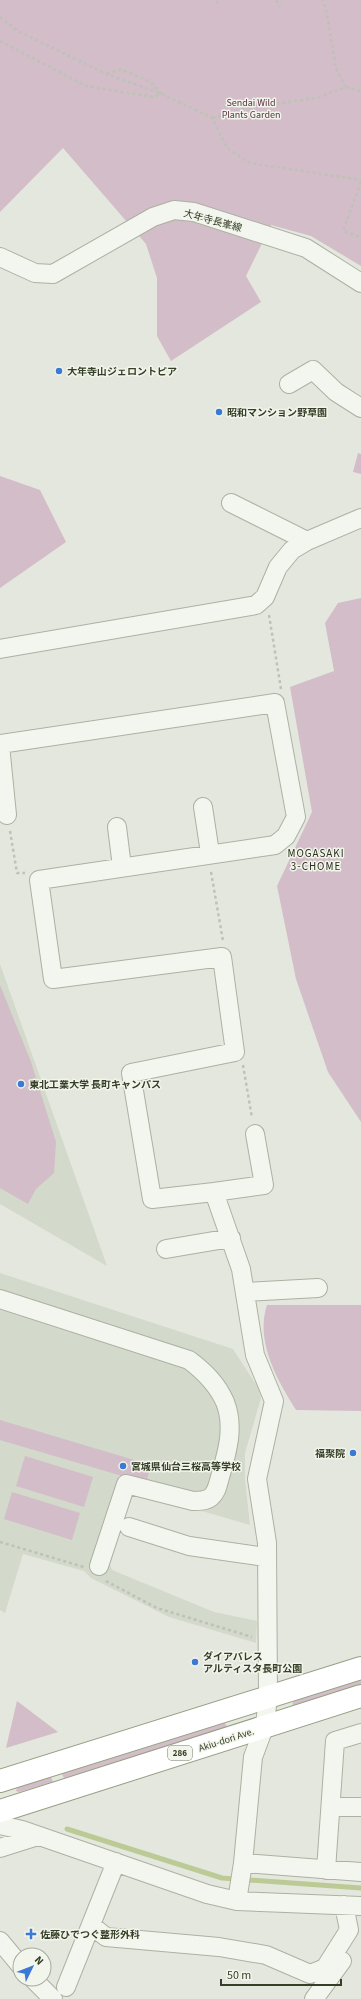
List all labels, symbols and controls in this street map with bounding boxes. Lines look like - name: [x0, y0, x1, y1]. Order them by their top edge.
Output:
- park label: Sendai Wild Plants Garden: [222, 96, 280, 122]
- street label: 大年寺長峯線: [182, 206, 244, 235]
- place label: 大年寺山ジェロントピア: [67, 365, 177, 379]
- marker: 大年寺山ジェロントピア: [54, 366, 64, 376]
- place label: 昭和マンション野草園: [227, 406, 327, 420]
- marker: 昭和マンション野草園: [214, 407, 224, 417]
- district label: MOGASAKI 3-CHOME: [287, 846, 345, 874]
- place label: 東北工業大学 長町キャンパス: [29, 1078, 161, 1092]
- marker: 東北工業大学 長町キャンパス: [16, 1079, 26, 1089]
- place label: 福聚院: [315, 1447, 345, 1461]
- marker: 福聚院: [348, 1448, 358, 1458]
- place label: 宮城県仙台三桜高等学校: [131, 1460, 241, 1474]
- marker: 宮城県仙台三桜高等学校: [118, 1461, 128, 1471]
- place label: ダイアパレス アルティスタ長町公園: [203, 1650, 302, 1676]
- marker: ダイアパレス アルティスタ長町公園: [190, 1657, 200, 1667]
- street label: Akiu-dori Ave.: [197, 1724, 256, 1756]
- road number: 286: [168, 1746, 192, 1760]
- marker: 佐藤ひでつぐ整形外科: [25, 1928, 37, 1940]
- place label: 佐藤ひでつぐ整形外科: [40, 1928, 140, 1942]
- north arrow: [12, 1947, 52, 1987]
- text: N: [31, 1953, 47, 1968]
- scale bar: [221, 1961, 341, 1987]
- text: 50 m: [227, 1967, 251, 1984]

